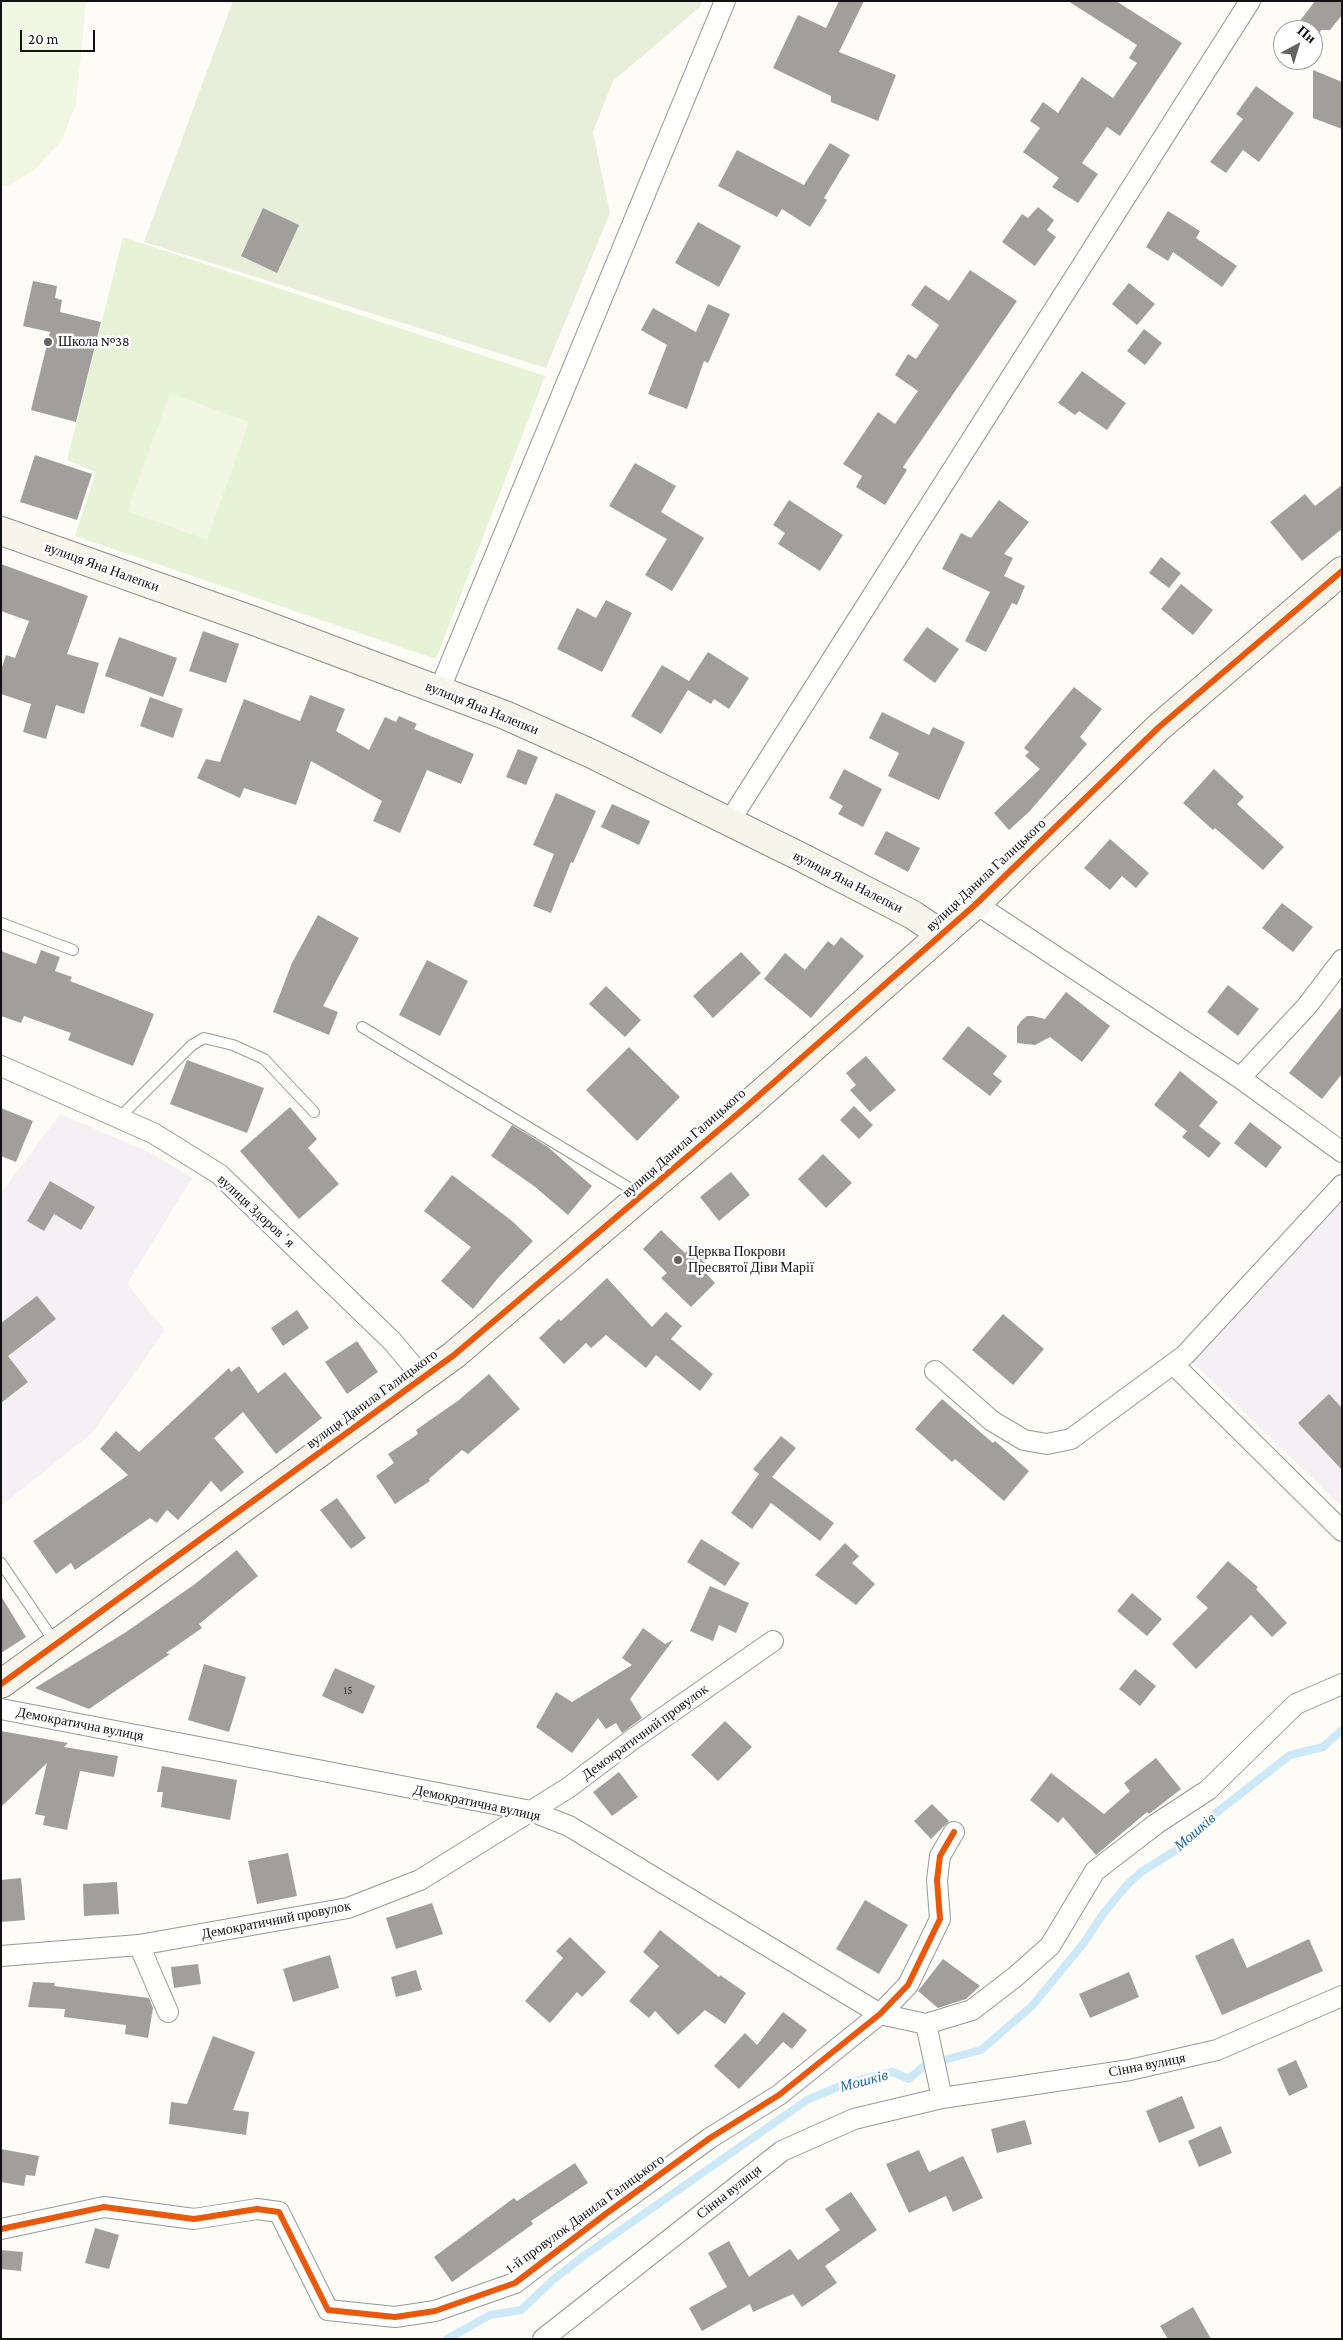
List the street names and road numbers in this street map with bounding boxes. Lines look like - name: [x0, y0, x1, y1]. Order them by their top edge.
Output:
- street label: вулиця Яна Налепки: [42, 538, 162, 596]
- street label: вулиця Яна Налепки: [423, 678, 541, 738]
- street label: вулиця Данила Галицького: [922, 815, 1050, 935]
- street label: вулиця Яна Налепки: [790, 847, 906, 917]
- street label: вулиця Данила Галицького: [619, 1085, 749, 1201]
- street label: вулиця Здоровʼя: [214, 1171, 298, 1251]
- street label: вулиця Данила Галицького: [303, 1346, 441, 1452]
- street label: Демократичний провулок: [579, 1681, 711, 1783]
- street label: Демократична вулиця: [15, 1703, 145, 1745]
- street label: Демократична вулиця: [412, 1781, 542, 1825]
- street label: Демократичний провулок: [200, 1897, 352, 1943]
- street label: Сінна вулиця: [1107, 2049, 1187, 2081]
- street label: 1-й провулок Данила Галицького: [502, 2151, 668, 2277]
- street label: Сінна вулиця: [693, 2161, 765, 2223]

